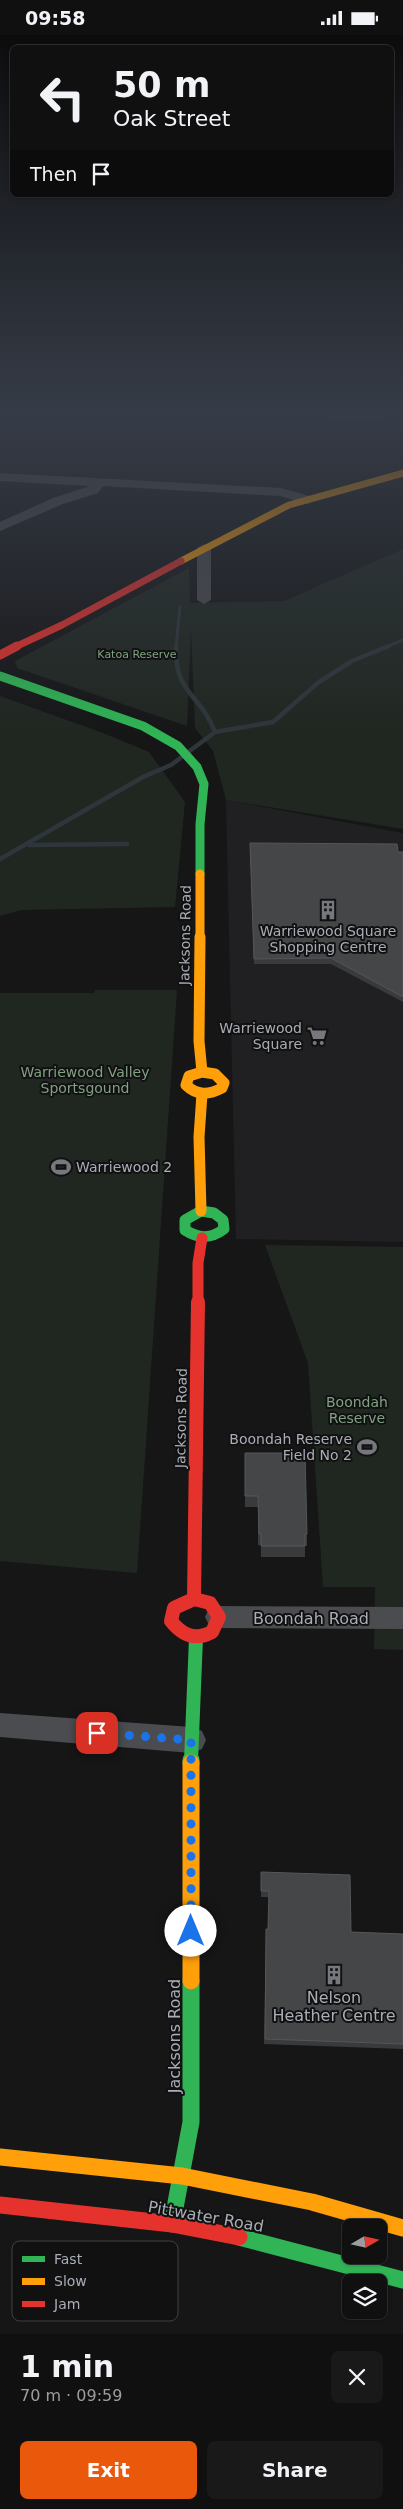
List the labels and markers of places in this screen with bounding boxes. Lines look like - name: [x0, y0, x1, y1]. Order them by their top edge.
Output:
- building icon: Warriewood Square Shopping Centre: [317, 899, 339, 921]
- place label: Warriewood Square Shopping Centre: [260, 923, 396, 955]
- place label: Warriewood Square: [219, 1020, 302, 1052]
- supermarket icon: Warriewood Square: [306, 1025, 328, 1047]
- sports icon: Warriewood 2: [50, 1156, 72, 1178]
- place label: Warriewood 2: [76, 1159, 172, 1175]
- place label: Boondah Reserve Field No 2: [229, 1431, 352, 1463]
- sports icon: Boondah Reserve Field No 2: [356, 1436, 378, 1458]
- pin: [76, 1712, 118, 1754]
- building icon: Nelson Heather Centre: [323, 1964, 345, 1986]
- place label: Nelson Heather Centre: [272, 1988, 396, 2025]

